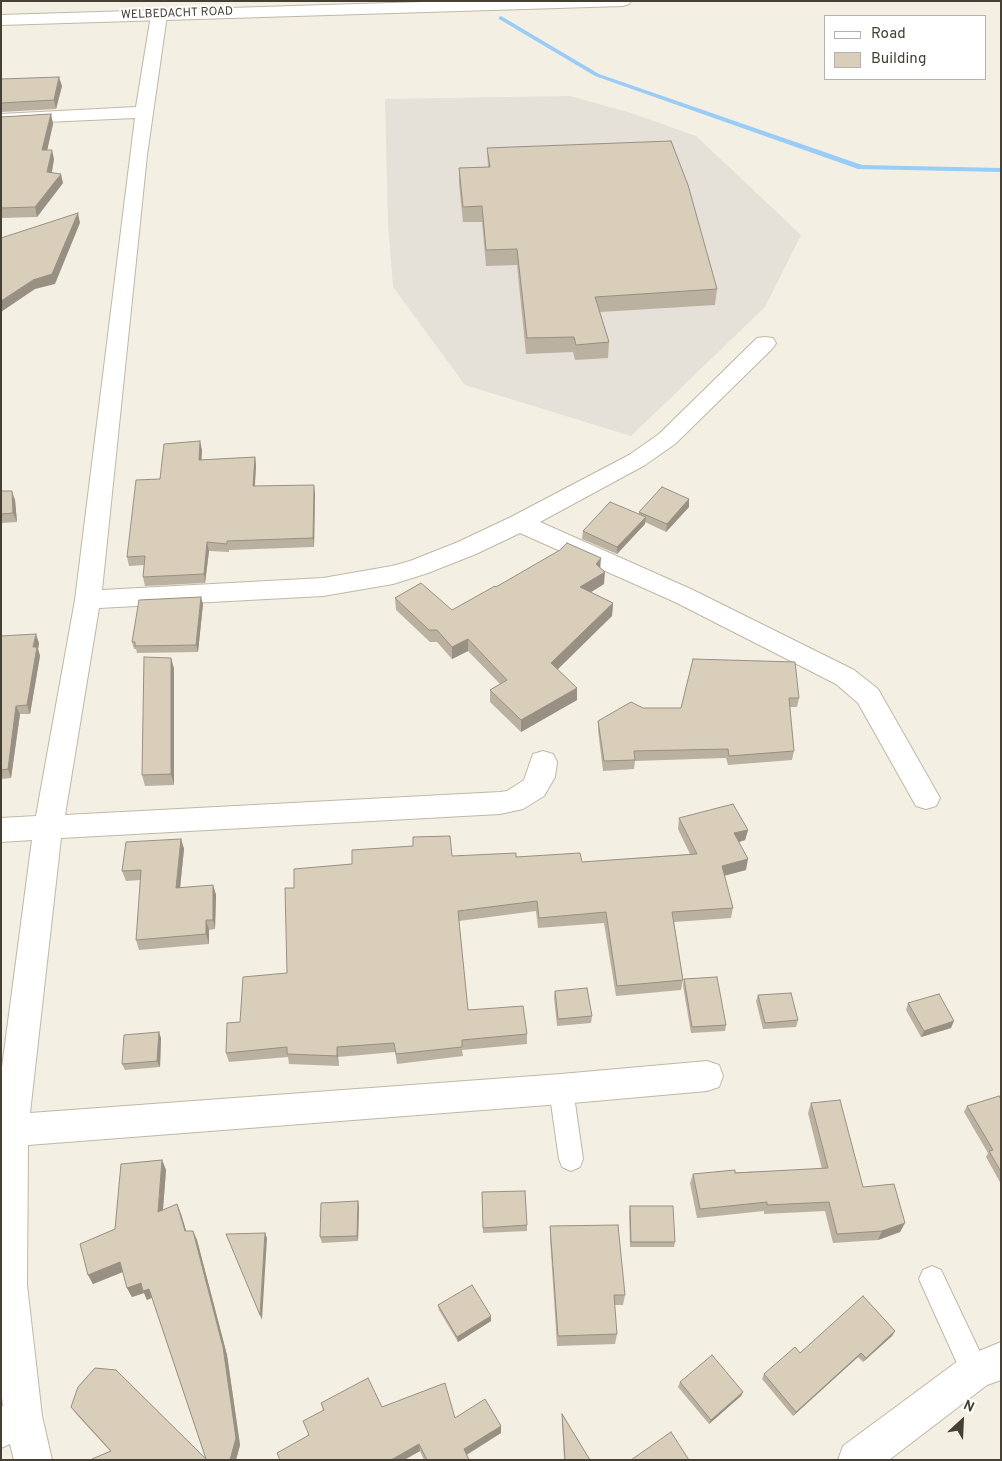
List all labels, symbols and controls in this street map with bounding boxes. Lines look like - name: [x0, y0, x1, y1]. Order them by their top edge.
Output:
- street label: WELBEDACHT ROAD: [121, 5, 233, 23]
- legend: [824, 15, 987, 80]
- text: Road: [871, 25, 906, 44]
- text: Building: [871, 50, 926, 69]
- north arrow: [937, 1396, 987, 1446]
- text: N: [960, 1397, 977, 1417]

